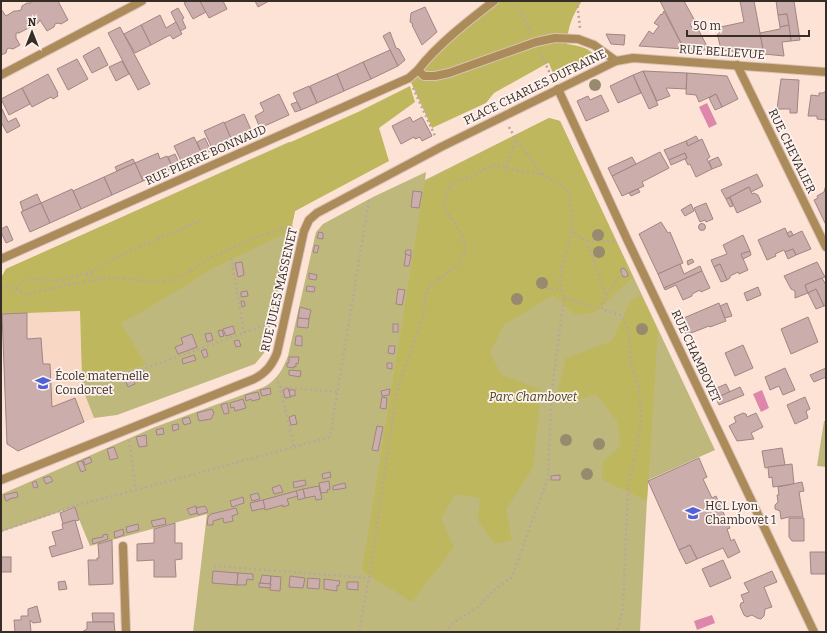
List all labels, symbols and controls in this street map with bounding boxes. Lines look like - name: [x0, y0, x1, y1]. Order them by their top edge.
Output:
- north arrow: [12, 12, 52, 52]
- scale bar: [687, 12, 809, 38]
- text: N: [28, 16, 37, 29]
- text: 50 m: [693, 19, 722, 33]
- street label: RUE BELLEVUE: [679, 42, 765, 62]
- street label: PLACE CHARLES DUFRAINE: [461, 46, 609, 128]
- street label: RUE CHEVALIER: [765, 106, 819, 196]
- street label: RUE PIERRE BONNAUD: [143, 122, 269, 188]
- street label: RUE JULES MASSENET: [258, 227, 300, 353]
- street label: RUE CHAMBOVET: [669, 308, 723, 404]
- place label: École maternelle Condorcet: [55, 368, 149, 397]
- school or university icon: École maternelle Condorcet: [34, 374, 52, 392]
- park label: Parc Chambovet: [489, 390, 578, 404]
- place label: HCL Lyon Chambovet 1: [705, 499, 776, 527]
- school or university icon: HCL Lyon Chambovet 1: [684, 504, 702, 522]

